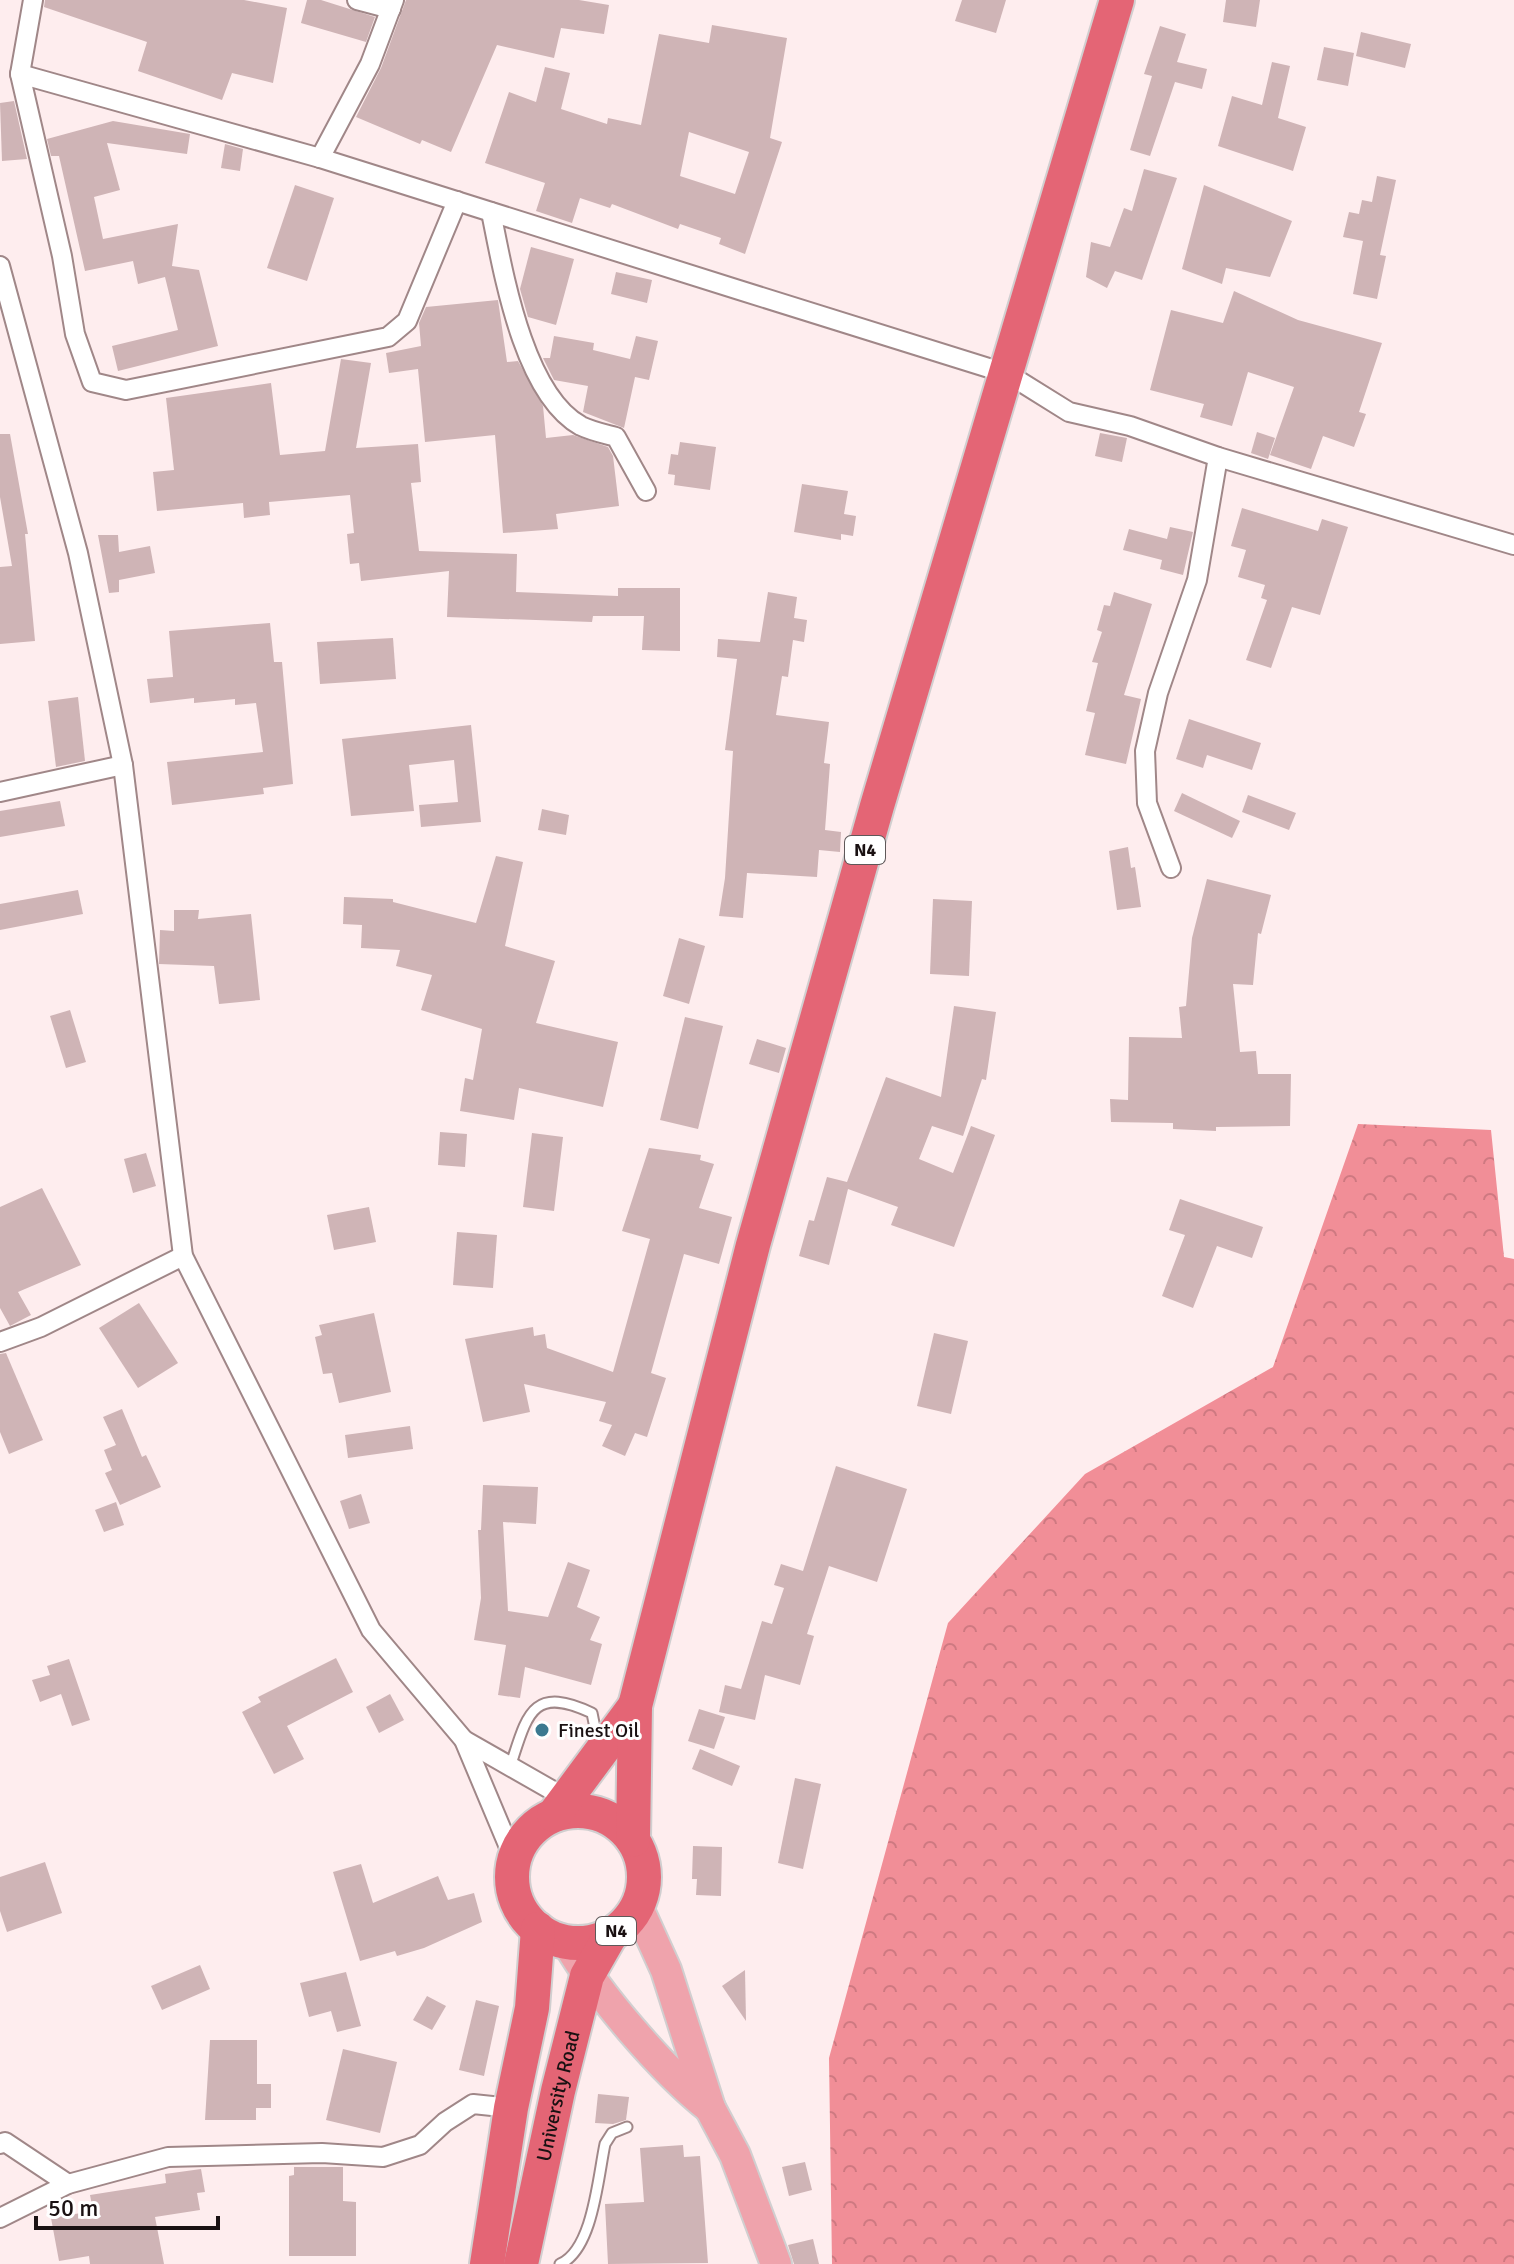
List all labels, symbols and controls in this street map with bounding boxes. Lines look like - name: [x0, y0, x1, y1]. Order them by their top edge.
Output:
- road number: N4: [845, 836, 885, 864]
- place label: Finest Oil: [558, 1718, 640, 1743]
- marker: Finest Oil: [533, 1721, 551, 1739]
- road number: N4: [596, 1917, 636, 1945]
- street label: University Road: [531, 2028, 585, 2164]
- scale bar: [36, 2180, 218, 2230]
- text: 50 m: [48, 2193, 98, 2223]

